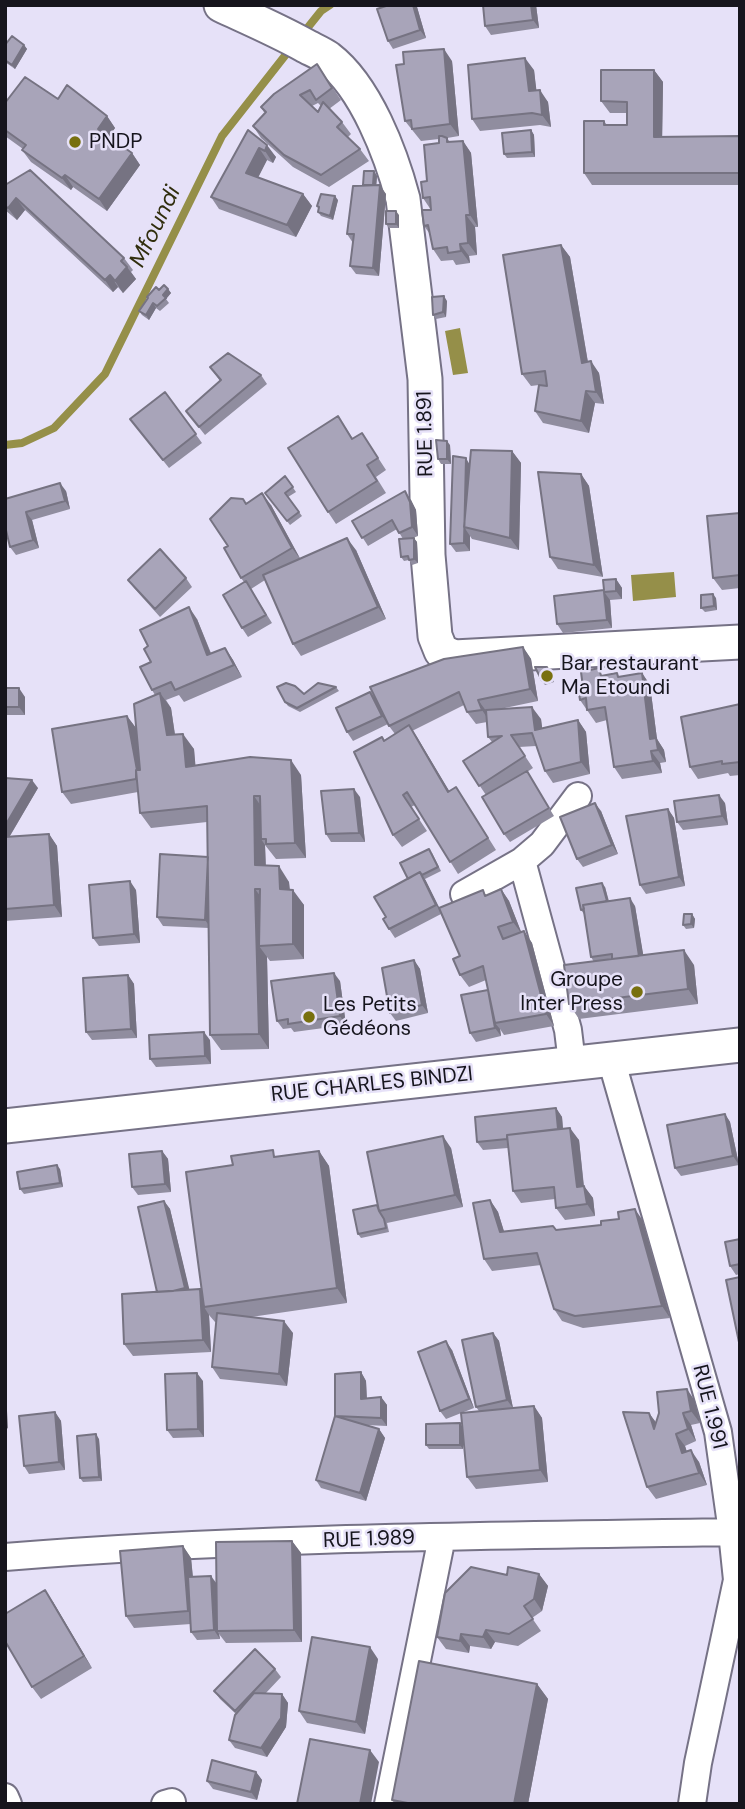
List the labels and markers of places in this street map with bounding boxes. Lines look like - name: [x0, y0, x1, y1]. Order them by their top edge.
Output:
- place label: PNDP: [89, 129, 142, 155]
- marker: PNDP: [67, 134, 83, 150]
- place label: Bar restaurant Ma Etoundi: [561, 651, 699, 701]
- marker: Bar restaurant Ma Etoundi: [539, 668, 555, 684]
- place label: Groupe Inter Press: [520, 967, 623, 1017]
- marker: Groupe Inter Press: [629, 984, 645, 1000]
- place label: Les Petits Gédéons: [323, 992, 417, 1042]
- marker: Les Petits Gédéons: [301, 1009, 317, 1025]

